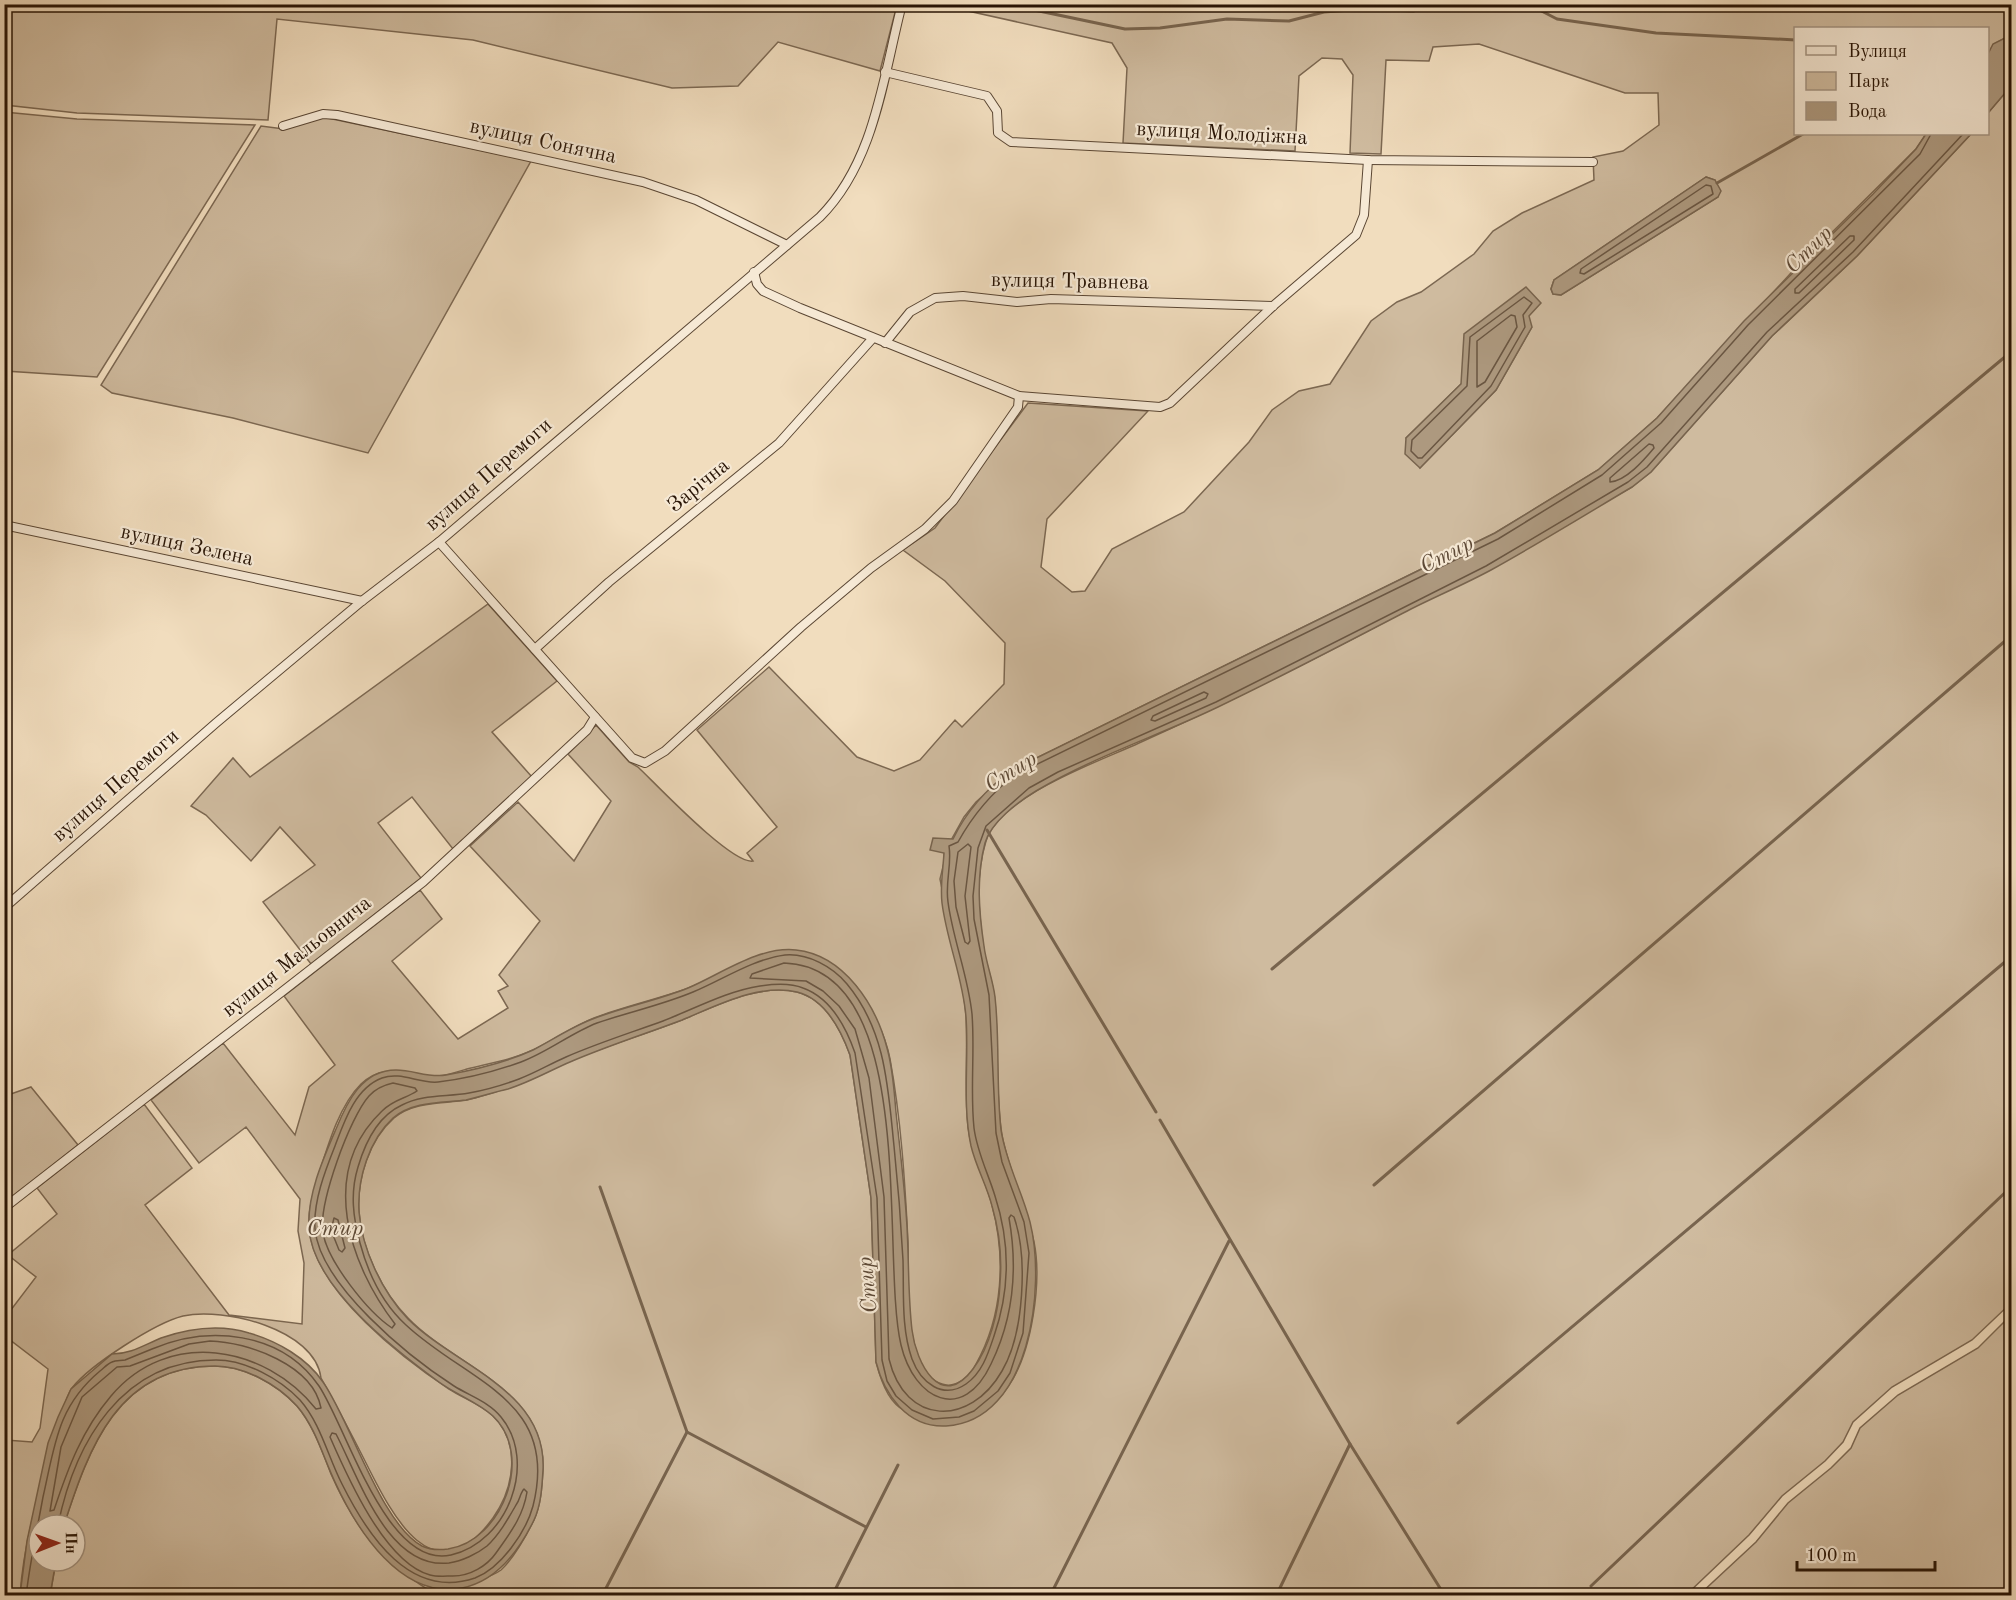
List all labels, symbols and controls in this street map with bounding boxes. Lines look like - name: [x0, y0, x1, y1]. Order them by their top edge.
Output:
- legend: [1794, 27, 1989, 135]
- text: Вулиця: [1848, 43, 1907, 61]
- text: Парк: [1848, 73, 1889, 91]
- text: Вода: [1848, 103, 1887, 121]
- street label: вулиця Сонячна: [468, 116, 618, 168]
- street label: вулиця Молодіжна: [1136, 119, 1308, 149]
- water label: Стир: [1781, 222, 1837, 278]
- street label: вулиця Травнева: [991, 270, 1149, 294]
- street label: вулиця Перемоги: [422, 415, 556, 535]
- street label: Зарічна: [664, 455, 734, 517]
- street label: вулиця Зелена: [119, 522, 255, 570]
- water label: Стир: [1417, 532, 1477, 578]
- street label: вулиця Перемоги: [49, 726, 183, 846]
- water label: Стир: [981, 748, 1041, 796]
- street label: вулиця Мальовнича: [219, 892, 375, 1022]
- water label: Стир: [307, 1218, 364, 1240]
- water label: Стир: [855, 1256, 881, 1314]
- north arrow: [27, 1513, 87, 1573]
- text: Пн: [62, 1532, 78, 1554]
- scale bar: [1797, 1534, 1935, 1572]
- text: 100 m: [1806, 1547, 1857, 1565]

